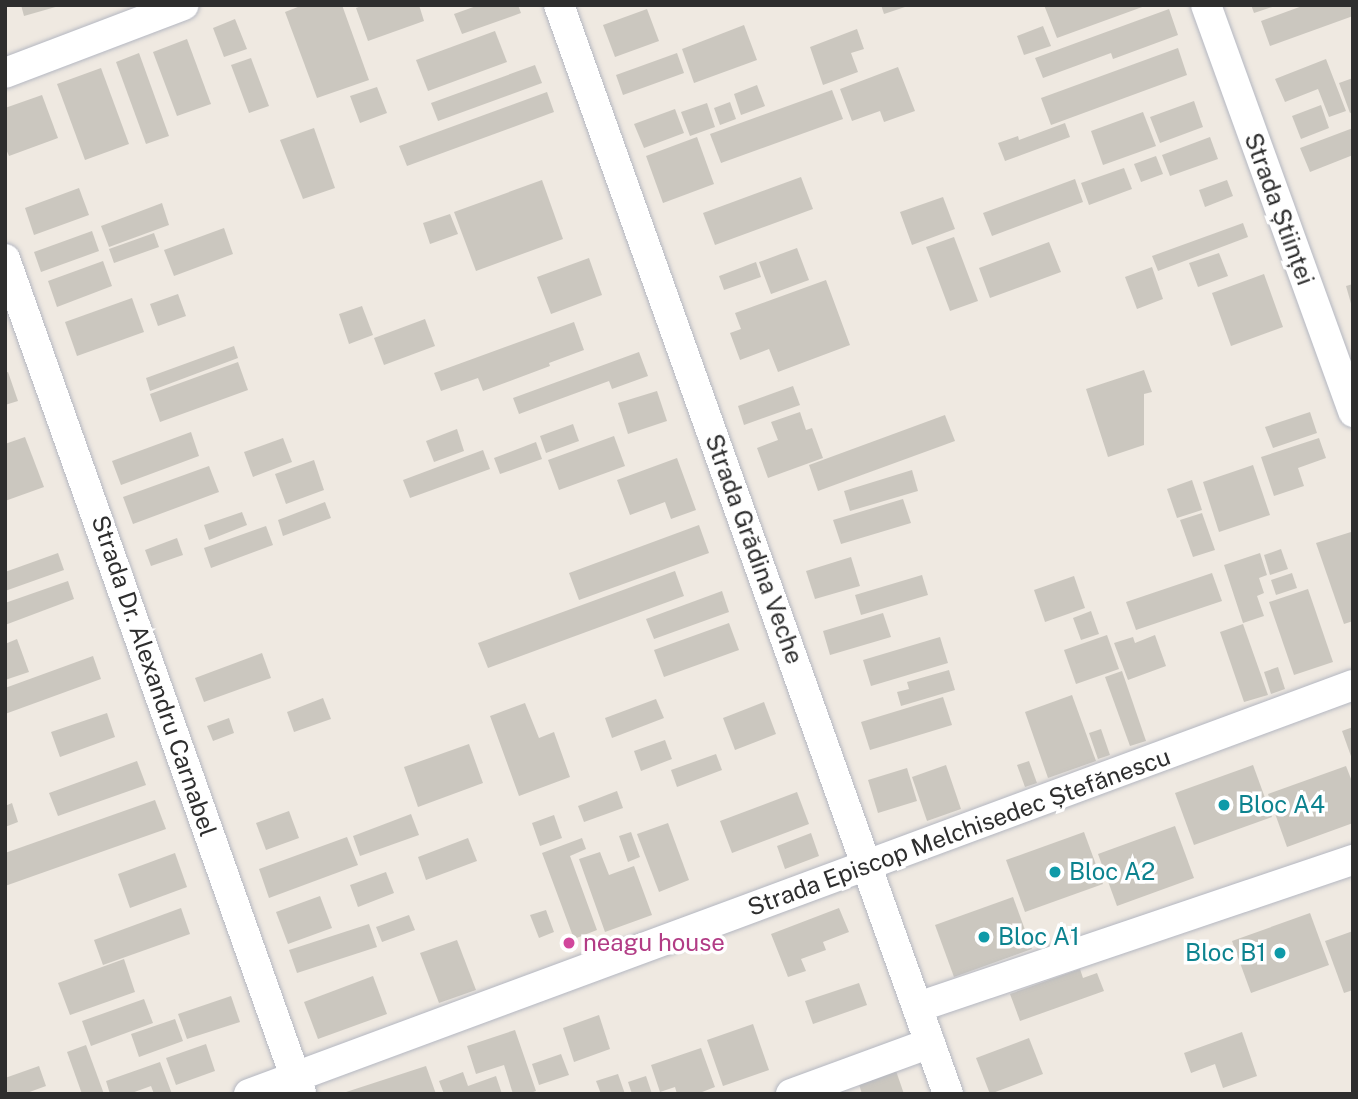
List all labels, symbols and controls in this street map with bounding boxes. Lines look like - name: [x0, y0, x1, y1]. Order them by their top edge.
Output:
- street label: Strada Științei: [1238, 129, 1320, 289]
- street label: Strada Grădina Veche: [699, 430, 809, 668]
- street label: Strada Dr. Alexandru Carnabel: [85, 512, 223, 840]
- street label: Strada Episcop Melchisedec Ștefănescu: [744, 742, 1174, 922]
- place label: Bloc A4: [1238, 791, 1325, 819]
- marker: Bloc A4: [1216, 797, 1232, 813]
- place label: Bloc A2: [1069, 858, 1156, 886]
- marker: Bloc A2: [1047, 864, 1063, 880]
- place label: Bloc A1: [998, 923, 1080, 951]
- place label: neagu house: [583, 929, 725, 957]
- marker: Bloc A1: [976, 929, 992, 945]
- marker: neagu house: [561, 935, 577, 951]
- place label: Bloc B1: [1185, 939, 1266, 967]
- marker: Bloc B1: [1272, 945, 1288, 961]

